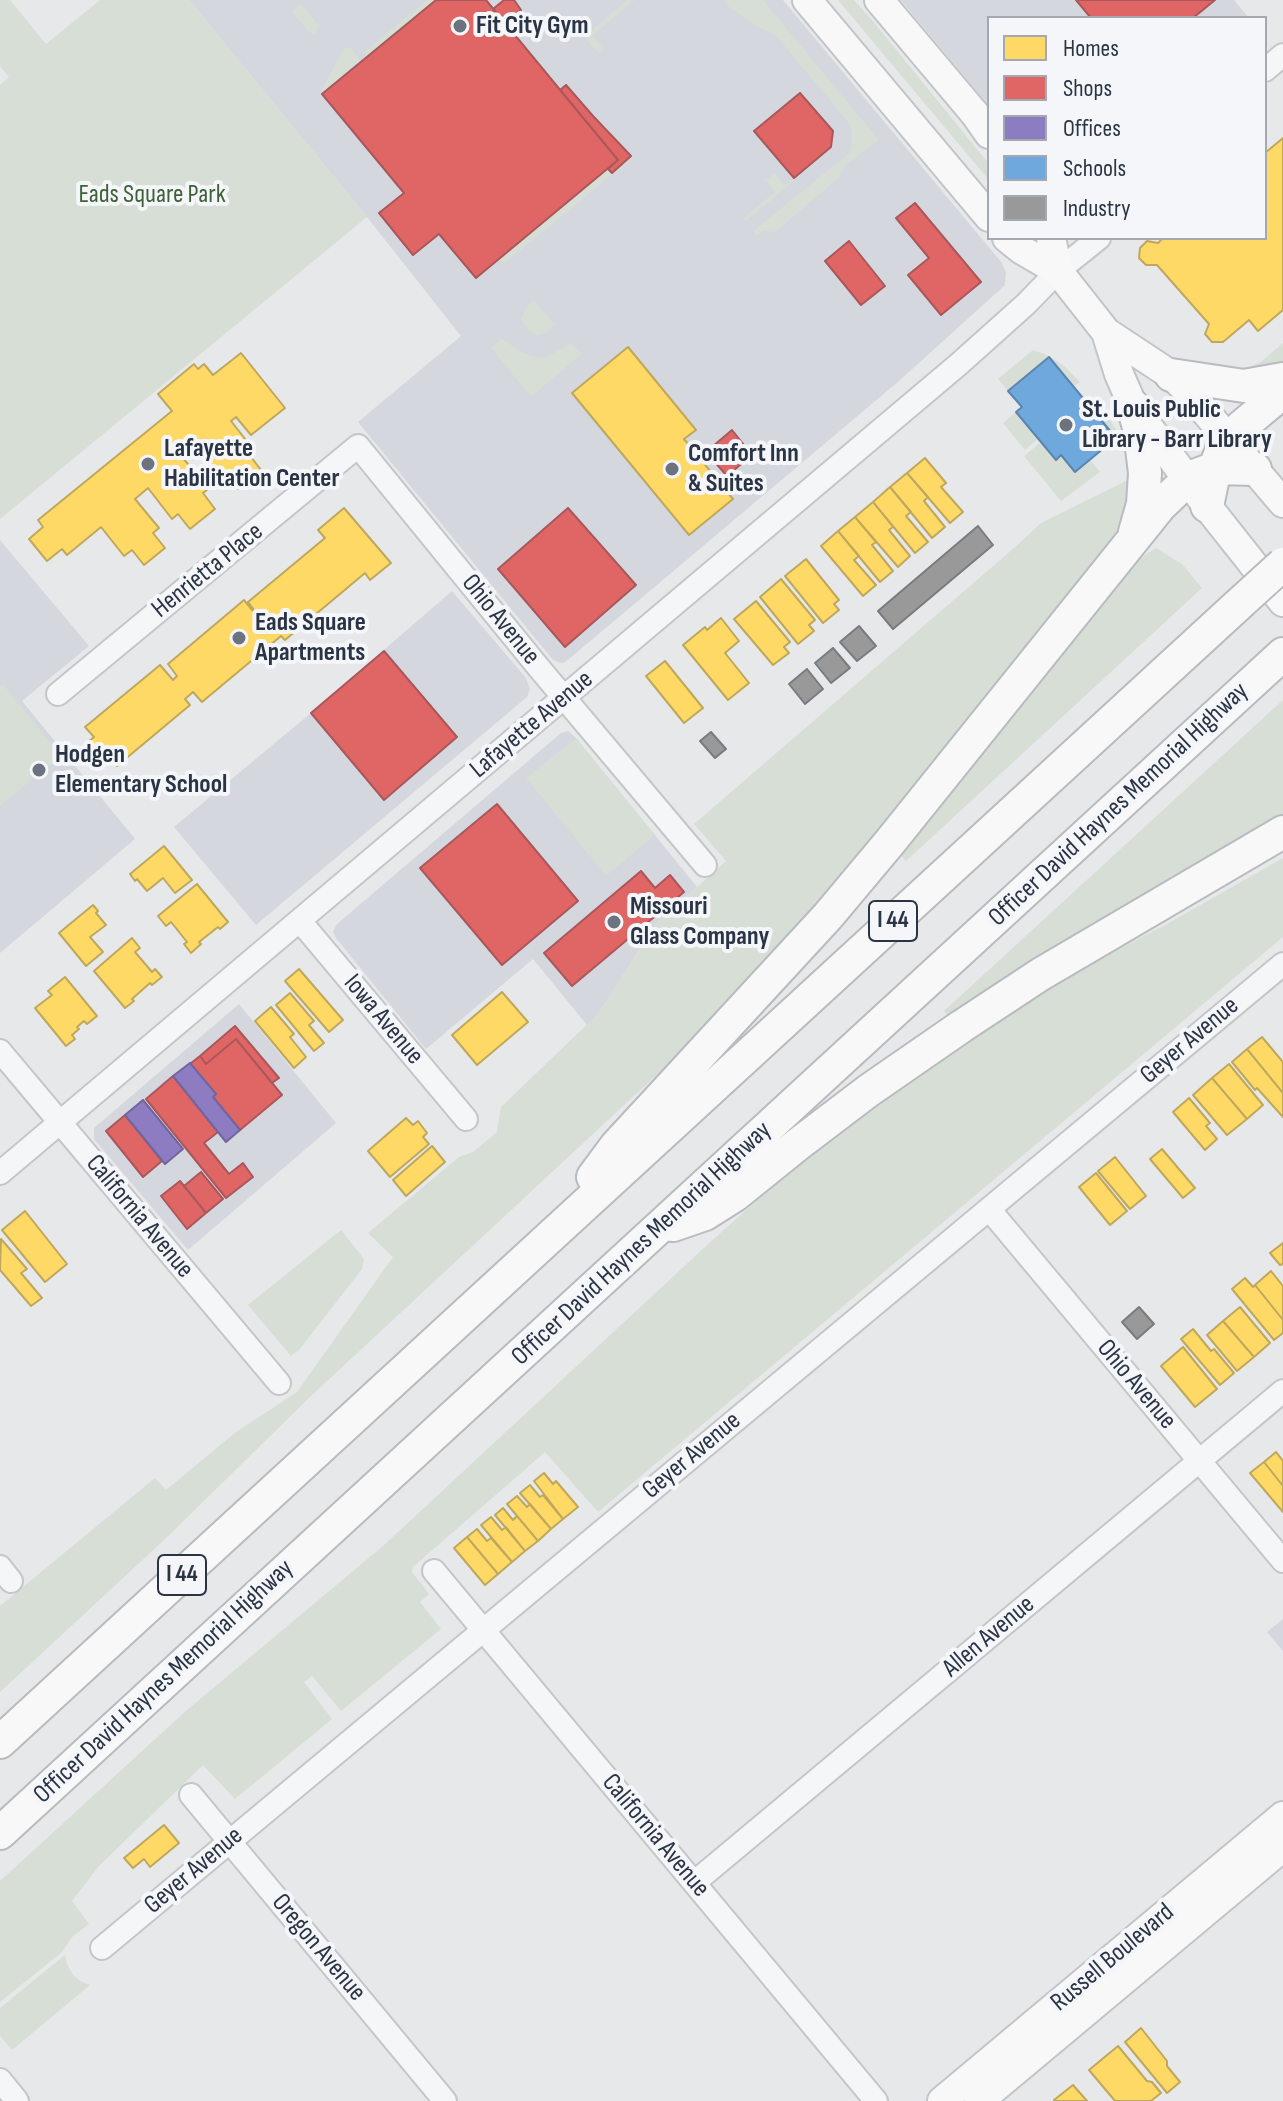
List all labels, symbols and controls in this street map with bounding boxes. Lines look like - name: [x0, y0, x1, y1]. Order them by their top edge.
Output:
- place label: Fit City Gym: [476, 10, 589, 42]
- legend: [987, 16, 1267, 240]
- marker: Fit City Gym: [451, 17, 469, 35]
- text: Homes: [1063, 34, 1119, 63]
- text: Shops: [1063, 74, 1112, 103]
- text: Offices: [1063, 114, 1121, 143]
- text: Schools: [1063, 154, 1126, 183]
- park label: Eads Square Park: [78, 179, 226, 211]
- text: Industry: [1063, 194, 1130, 223]
- place label: St. Louis Public Library - Barr Library: [1082, 394, 1272, 456]
- marker: St. Louis Public Library - Barr Library: [1057, 416, 1075, 434]
- place label: Lafayette Habilitation Center: [164, 433, 340, 494]
- place label: Comfort Inn & Suites: [688, 438, 799, 500]
- marker: Lafayette Habilitation Center: [139, 455, 157, 473]
- marker: Comfort Inn & Suites: [663, 460, 681, 478]
- street label: Henrietta Place: [146, 517, 270, 625]
- street label: Ohio Avenue: [454, 568, 546, 672]
- place label: Eads Square Apartments: [255, 607, 366, 668]
- marker: Eads Square Apartments: [230, 629, 248, 647]
- street label: Lafayette Avenue: [464, 665, 600, 785]
- street label: Officer David Haynes Memorial Highway: [983, 676, 1255, 934]
- place label: Hodgen Elementary School: [55, 739, 227, 800]
- marker: Hodgen Elementary School: [30, 761, 48, 779]
- place label: Missouri Glass Company: [630, 891, 769, 952]
- road number: I 44: [869, 901, 917, 941]
- marker: Missouri Glass Company: [605, 913, 623, 931]
- street label: Iowa Avenue: [336, 969, 430, 1071]
- street label: Geyer Avenue: [1134, 991, 1246, 1091]
- street label: Officer David Haynes Memorial Highway: [506, 1115, 778, 1373]
- street label: California Avenue: [78, 1149, 200, 1285]
- street label: Ohio Avenue: [1090, 1334, 1182, 1436]
- street label: Geyer Avenue: [636, 1406, 748, 1506]
- street label: Officer David Haynes Memorial Highway: [28, 1553, 300, 1811]
- road number: I 44: [158, 1555, 206, 1595]
- street label: Allen Avenue: [937, 1590, 1041, 1684]
- street label: California Avenue: [594, 1768, 716, 1904]
- street label: Geyer Avenue: [138, 1821, 250, 1921]
- street label: Oregon Avenue: [264, 1888, 372, 2008]
- street label: Russell Boulevard: [1045, 1897, 1181, 2019]

